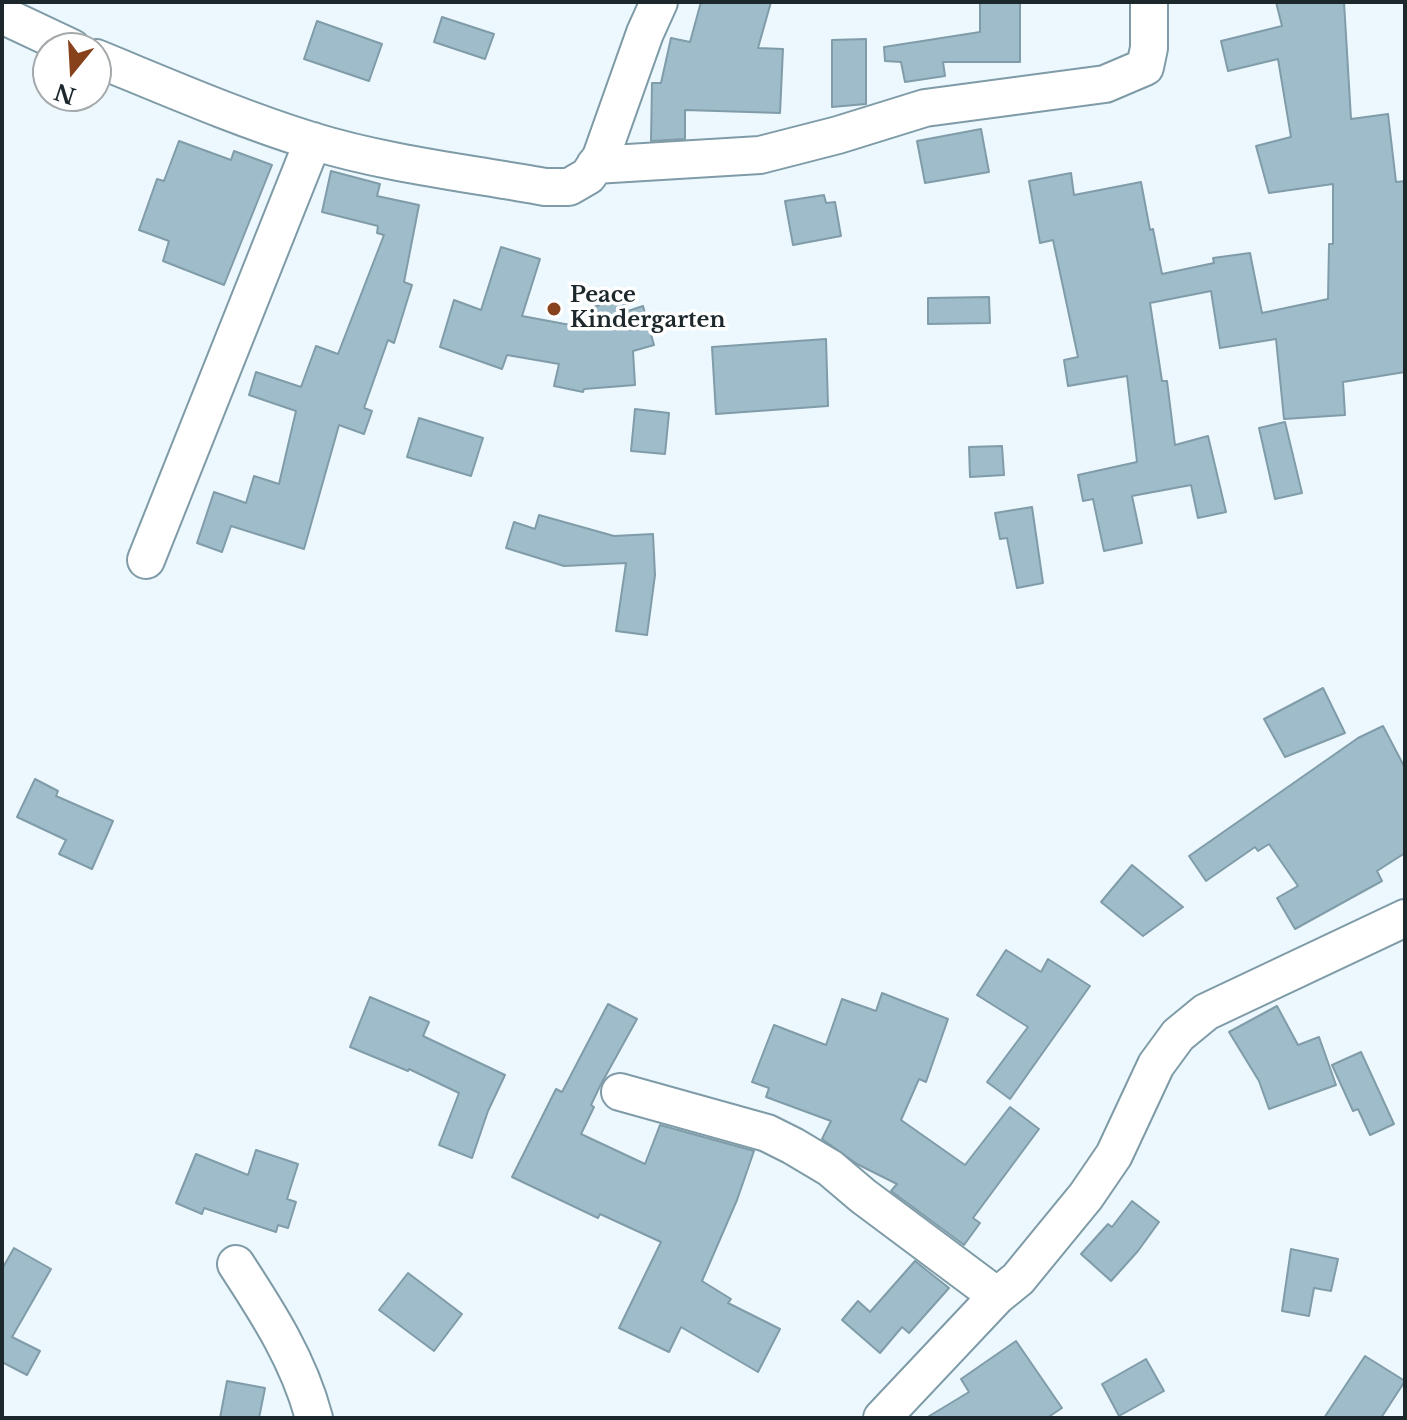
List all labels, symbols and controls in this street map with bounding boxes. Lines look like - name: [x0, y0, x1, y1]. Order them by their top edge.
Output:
- north arrow: [32, 32, 112, 112]
- text: N: [51, 77, 79, 109]
- place label: Peace Kindergarten: [570, 283, 725, 334]
- marker: Peace Kindergarten: [545, 300, 563, 318]

